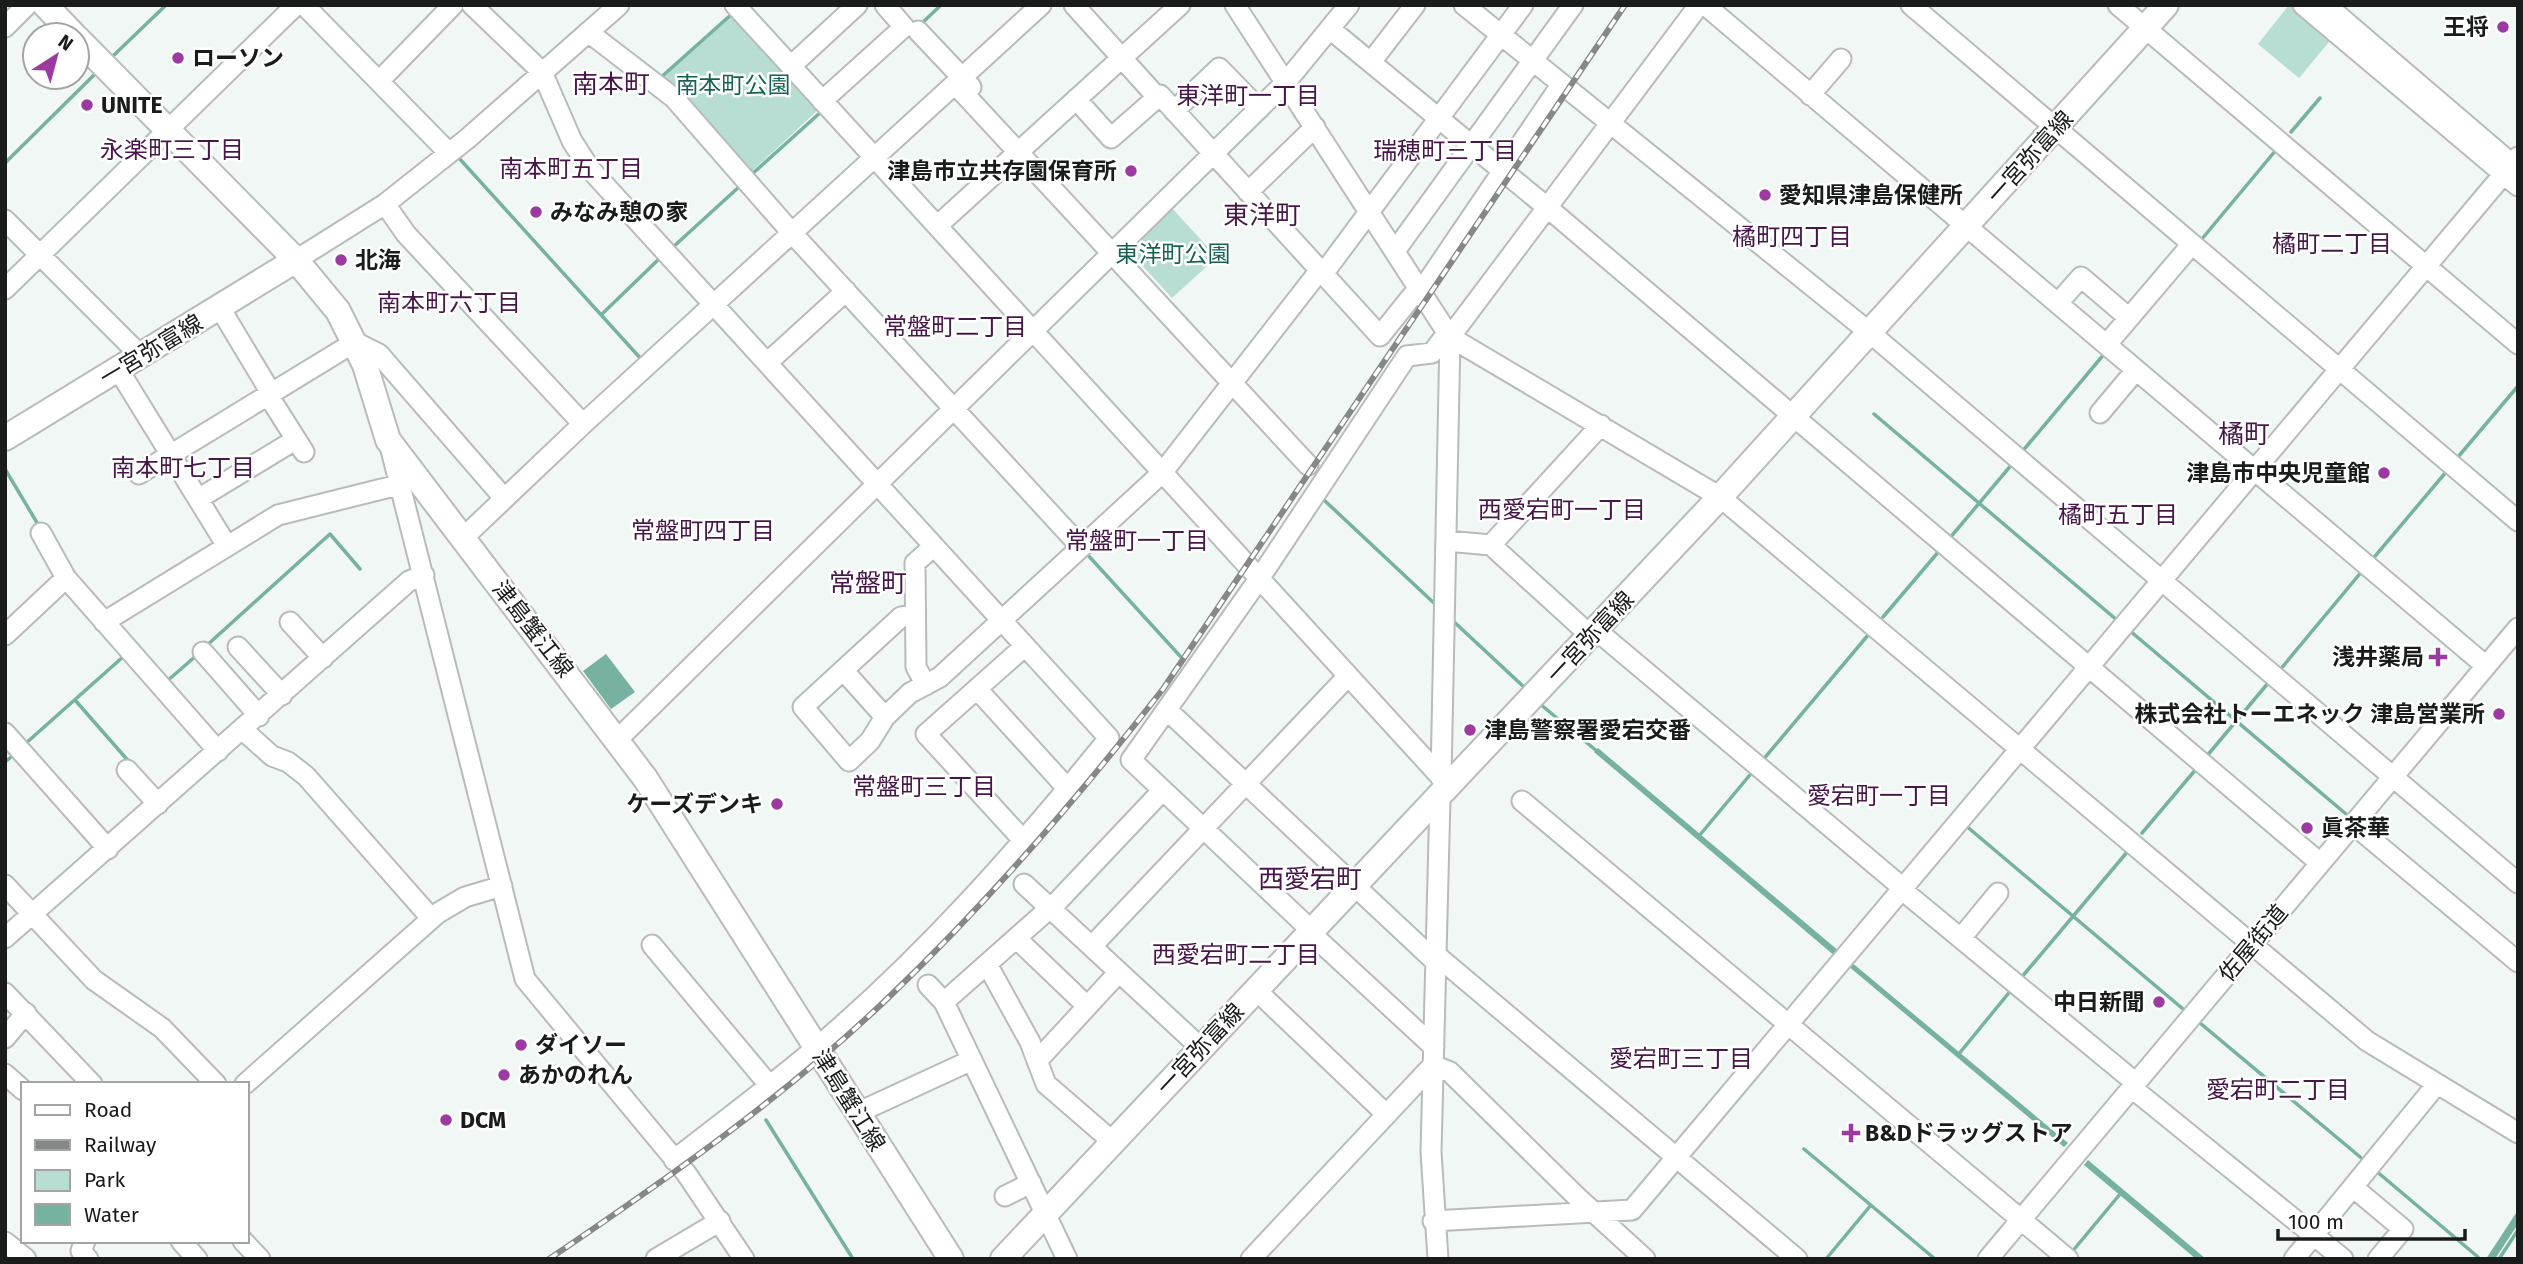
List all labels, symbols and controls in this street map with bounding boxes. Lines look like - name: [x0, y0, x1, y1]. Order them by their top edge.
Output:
- place label: 王将: [2443, 13, 2489, 41]
- marker: 王将: [2495, 19, 2511, 35]
- north arrow: [21, 21, 91, 91]
- text: N: [54, 30, 78, 56]
- place label: ローソン: [192, 44, 284, 72]
- marker: ローソン: [170, 50, 186, 66]
- district label: 南本町: [572, 69, 650, 100]
- park label: 南本町公園: [676, 71, 791, 99]
- district label: 東洋町一丁目: [1176, 82, 1320, 110]
- place label: UNITE: [101, 91, 162, 119]
- marker: UNITE: [79, 97, 95, 113]
- street label: 一宮弥富線: [1981, 105, 2079, 209]
- district label: 永楽町三丁目: [100, 136, 244, 164]
- district label: 瑞穂町三丁目: [1373, 137, 1517, 165]
- district label: 南本町五丁目: [499, 155, 643, 183]
- place label: 津島市立共存園保育所: [887, 157, 1117, 185]
- marker: 津島市立共存園保育所: [1123, 163, 1139, 179]
- place label: 愛知県津島保健所: [1779, 181, 1963, 209]
- marker: 愛知県津島保健所: [1757, 187, 1773, 203]
- place label: みなみ憩の家: [550, 198, 688, 226]
- district label: 東洋町: [1223, 200, 1301, 231]
- marker: みなみ憩の家: [528, 204, 544, 220]
- district label: 橘町四丁目: [1732, 223, 1852, 251]
- district label: 橘町二丁目: [2272, 230, 2392, 258]
- park label: 東洋町公園: [1116, 240, 1231, 268]
- place label: 北海: [355, 246, 401, 274]
- marker: 北海: [333, 252, 349, 268]
- district label: 南本町六丁目: [377, 289, 521, 317]
- street label: 一宮弥富線: [95, 308, 207, 392]
- district label: 常盤町二丁目: [883, 313, 1027, 341]
- district label: 橘町: [2218, 419, 2270, 450]
- district label: 南本町七丁目: [111, 454, 255, 482]
- place label: 津島市中央児童館: [2186, 459, 2370, 487]
- marker: 津島市中央児童館: [2376, 465, 2392, 481]
- district label: 西愛宕町一丁目: [1478, 496, 1646, 524]
- district label: 橘町五丁目: [2058, 501, 2178, 529]
- district label: 常盤町四丁目: [631, 517, 775, 545]
- district label: 常盤町一丁目: [1065, 527, 1209, 555]
- district label: 常盤町: [829, 568, 907, 599]
- street label: 津島蟹江線: [487, 575, 579, 683]
- street label: 一宮弥富線: [1541, 585, 1639, 689]
- place label: 浅井薬局: [2332, 643, 2424, 671]
- marker: 浅井薬局: [2430, 649, 2446, 665]
- place label: 株式会社トーエネック 津島営業所: [2135, 700, 2485, 728]
- marker: 株式会社トーエネック 津島営業所: [2491, 706, 2507, 722]
- place label: 津島警察署愛宕交番: [1484, 716, 1691, 744]
- marker: 津島警察署愛宕交番: [1462, 722, 1478, 738]
- district label: 常盤町三丁目: [852, 773, 996, 801]
- district label: 愛宕町一丁目: [1807, 782, 1951, 810]
- place label: ケーズデンキ: [626, 790, 763, 818]
- marker: ケーズデンキ: [769, 796, 785, 812]
- place label: 眞茶華: [2321, 814, 2390, 842]
- marker: 眞茶華: [2299, 820, 2315, 836]
- district label: 西愛宕町: [1258, 864, 1362, 895]
- street label: 佐屋街道: [2213, 899, 2293, 987]
- district label: 西愛宕町二丁目: [1152, 941, 1320, 969]
- place label: 中日新聞: [2053, 988, 2145, 1016]
- marker: 中日新聞: [2151, 994, 2167, 1010]
- street label: 一宮弥富線: [1151, 997, 1249, 1101]
- place label: ダイソー: [535, 1031, 627, 1059]
- marker: ダイソー: [513, 1037, 529, 1053]
- street label: 津島蟹江線: [807, 1044, 891, 1156]
- district label: 愛宕町三丁目: [1609, 1045, 1753, 1073]
- place label: あかのれん: [518, 1061, 633, 1089]
- marker: あかのれん: [496, 1067, 512, 1083]
- district label: 愛宕町二丁目: [2206, 1076, 2350, 1104]
- legend: [21, 1082, 248, 1243]
- text: Road: [84, 1097, 132, 1123]
- place label: DCM: [460, 1106, 506, 1134]
- marker: DCM: [438, 1112, 454, 1128]
- place label: B&Dドラッグストア: [1865, 1119, 2073, 1147]
- marker: B&Dドラッグストア: [1843, 1125, 1859, 1141]
- text: Railway: [84, 1132, 157, 1158]
- text: Park: [84, 1167, 126, 1193]
- scale bar: [2278, 1198, 2465, 1242]
- text: Water: [84, 1202, 139, 1228]
- text: 100 m: [2288, 1209, 2344, 1235]

